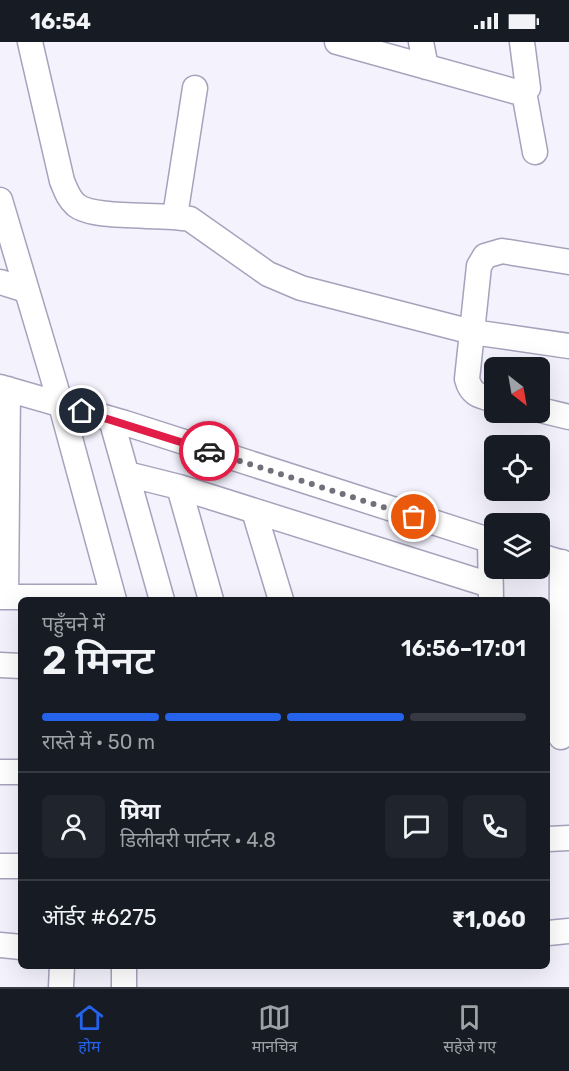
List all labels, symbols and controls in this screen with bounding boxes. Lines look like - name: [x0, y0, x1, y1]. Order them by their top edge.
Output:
- text: 16:54: [30, 8, 91, 35]
- north arrow: [484, 357, 550, 423]
- map controls: [484, 357, 550, 579]
- pin: [56, 385, 107, 436]
- icon: home: [65, 394, 98, 427]
- courier: [179, 421, 239, 481]
- icon: car: [193, 435, 226, 468]
- button: locate: [484, 435, 550, 501]
- pin: [388, 491, 439, 542]
- icon: bag: [397, 500, 430, 533]
- button: layers: [484, 513, 550, 579]
- text: पहुँचने में: [42, 612, 105, 636]
- text: 16:56–17:01: [401, 635, 526, 662]
- text: 2 मिनट: [42, 638, 155, 684]
- text: रास्ते में · 50 m: [42, 730, 155, 754]
- button: person: [42, 795, 105, 858]
- button: chat: [385, 795, 448, 858]
- button: phone: [463, 795, 526, 858]
- text: प्रिया: [120, 798, 160, 825]
- text: डिलीवरी पार्टनर · 4.8: [120, 828, 276, 852]
- text: ऑर्डर #6275: [42, 904, 157, 931]
- text: ₹1,060: [452, 906, 526, 933]
- tab: होम: [73, 1001, 106, 1059]
- tab: मानचित्र: [252, 1001, 297, 1059]
- tab: सहेजे गए: [443, 1001, 496, 1059]

